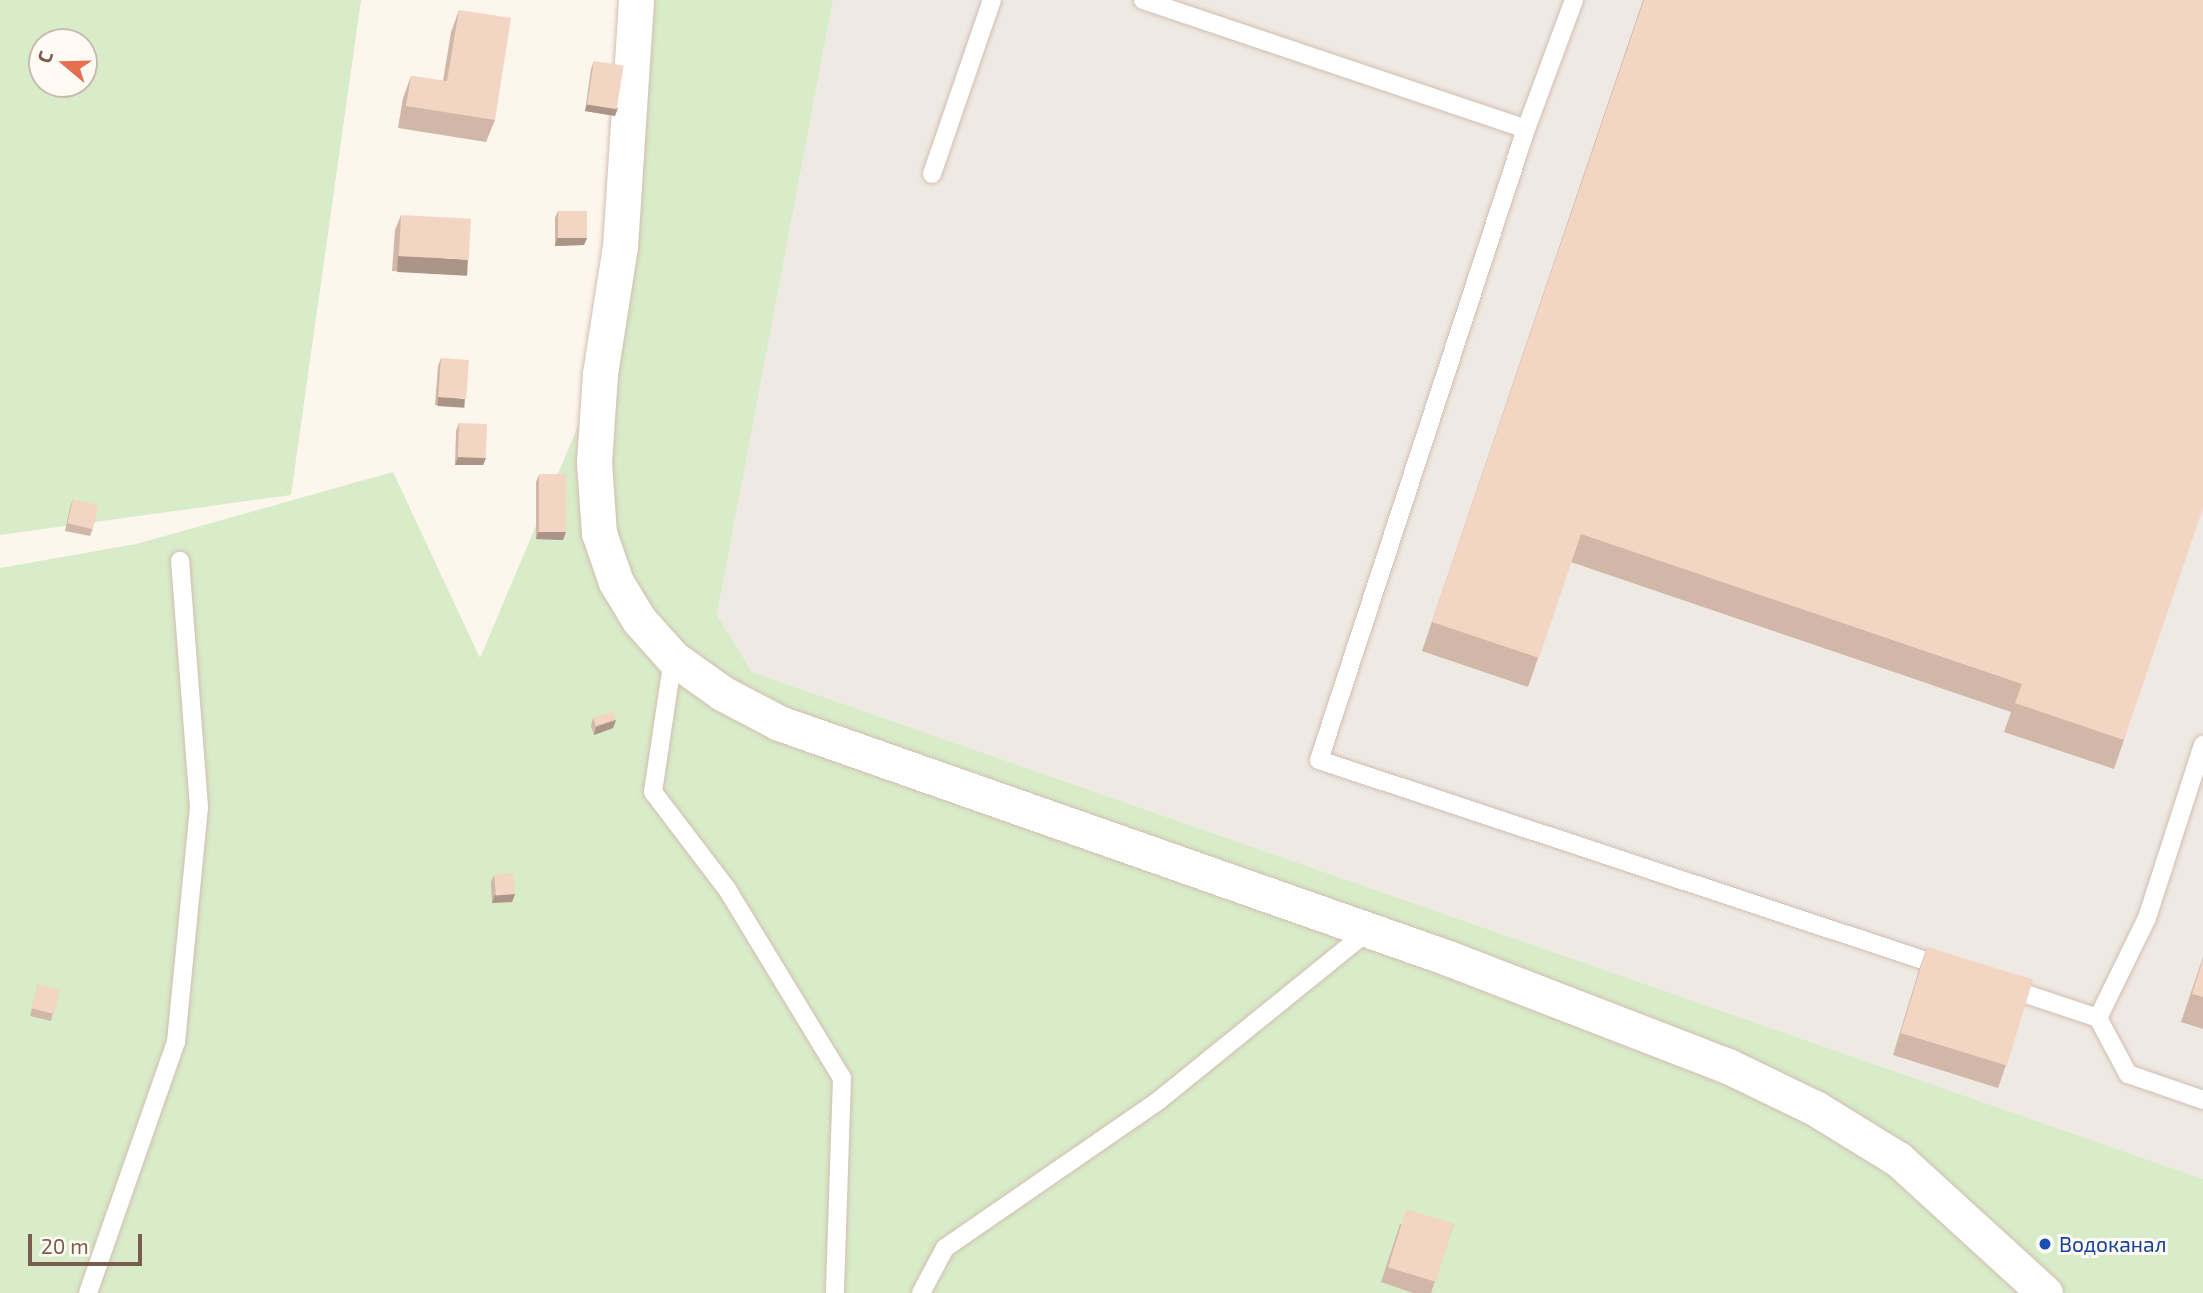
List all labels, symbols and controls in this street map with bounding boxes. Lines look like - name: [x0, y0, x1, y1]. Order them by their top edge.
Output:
- north arrow: [28, 28, 98, 98]
- text: С: [32, 48, 57, 66]
- scale bar: [32, 1220, 145, 1264]
- place label: Водоканал: [2059, 1231, 2166, 1257]
- text: 20 m: [41, 1233, 89, 1258]
- marker: Водоканал: [2037, 1236, 2053, 1252]

